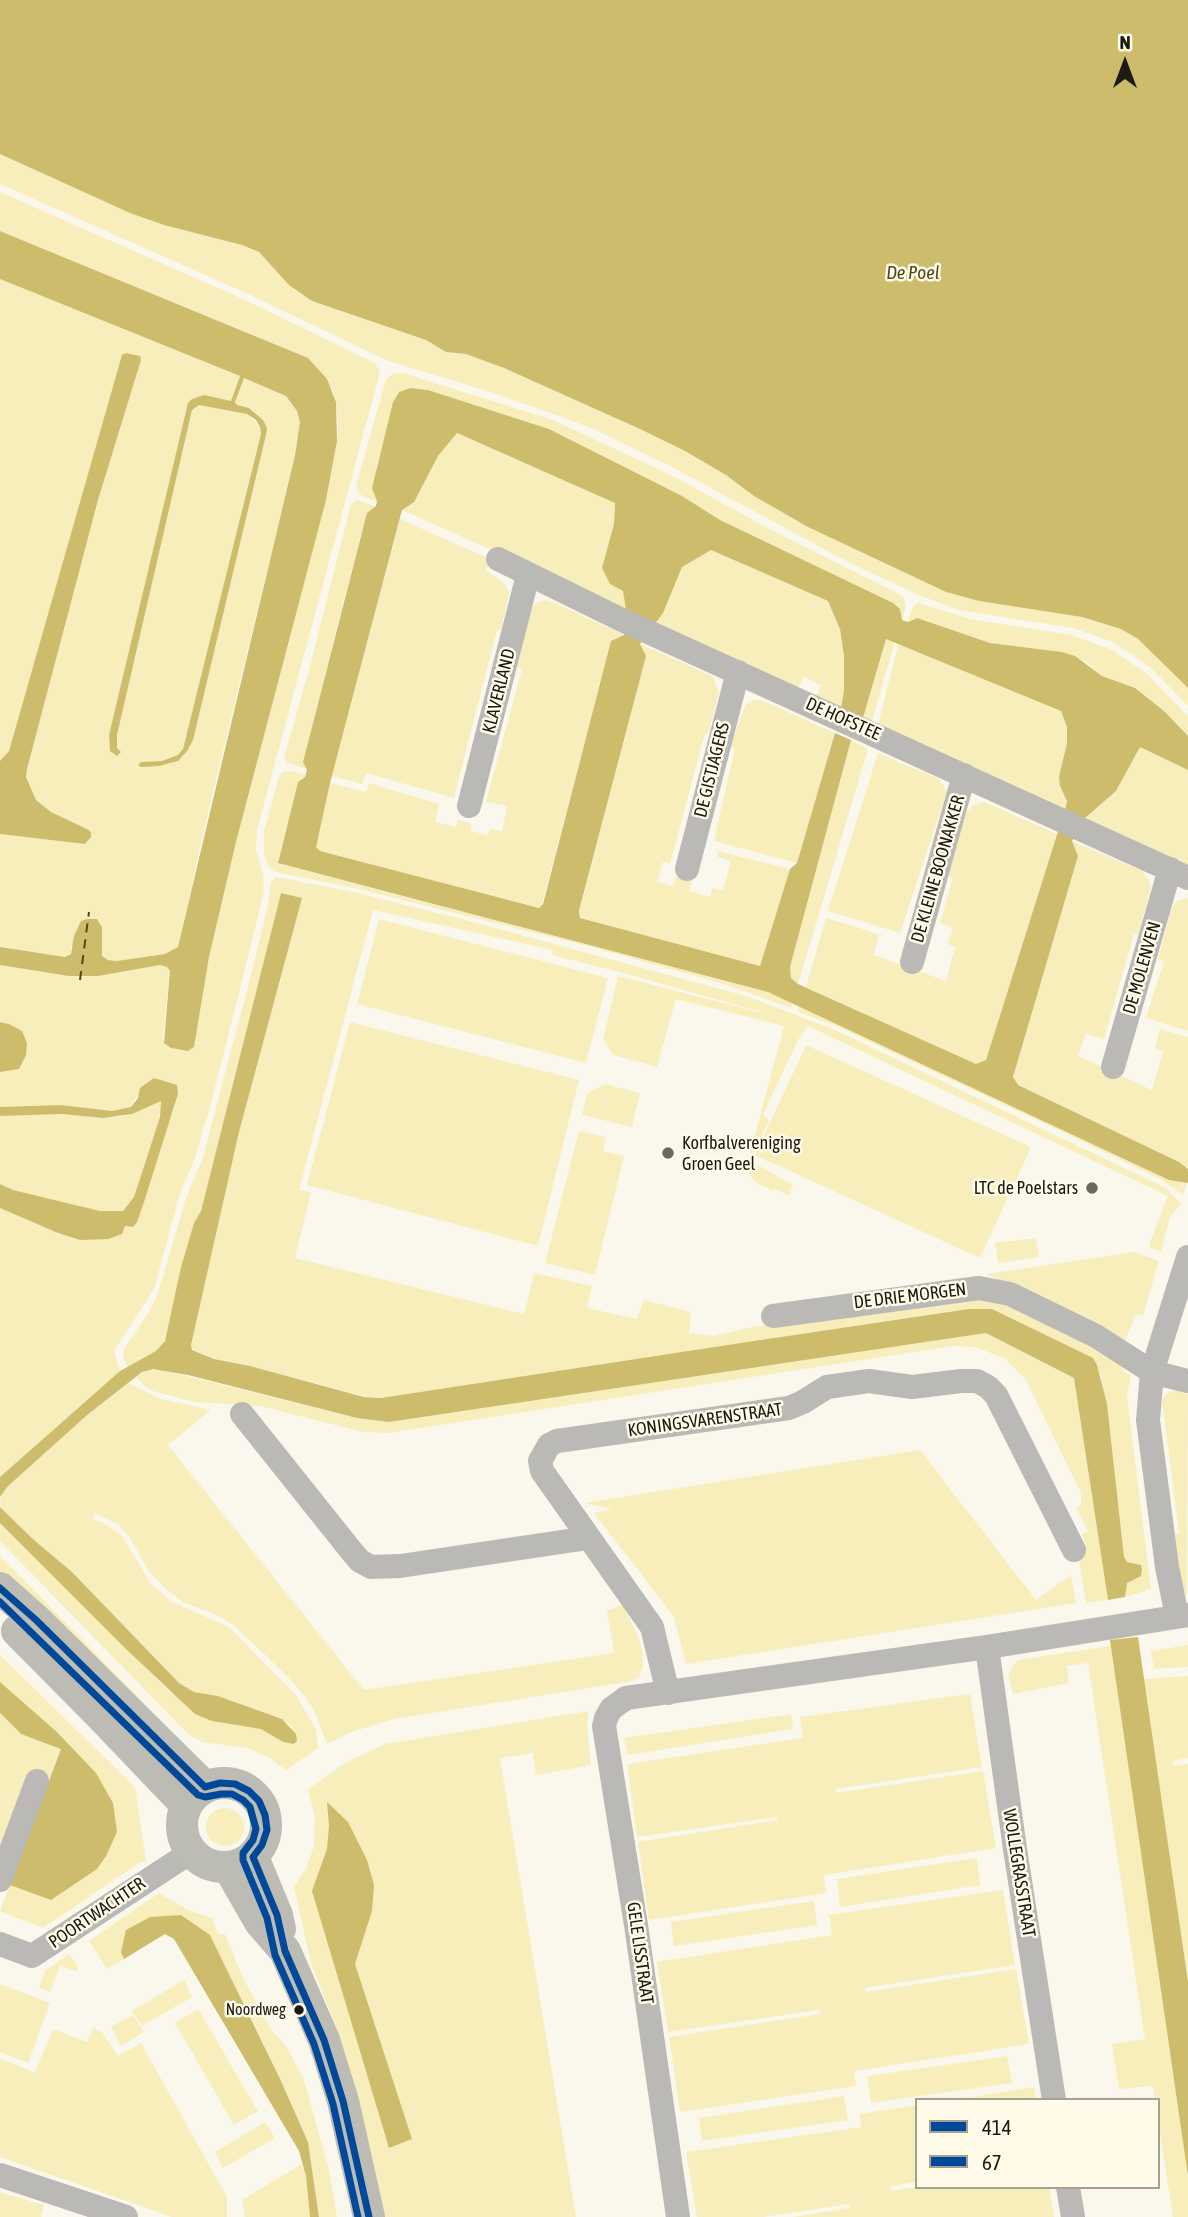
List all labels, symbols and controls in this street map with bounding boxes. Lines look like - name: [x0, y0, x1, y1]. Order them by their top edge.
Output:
- north arrow: [1090, 28, 1160, 98]
- text: N: [1119, 31, 1131, 53]
- water label: De Poel: [886, 262, 940, 284]
- street label: KLAVERLAND: [478, 647, 520, 735]
- street label: DE HOFSTEE: [802, 693, 884, 745]
- street label: DE GISTJAGERS: [690, 720, 734, 820]
- street label: DE KLEINE BOONAKKER: [907, 793, 969, 945]
- street label: DE MOLENVEN: [1119, 919, 1165, 1017]
- place label: Korfbalvereniging Groen Geel: [682, 1132, 801, 1174]
- marker: Korfbalvereniging Groen Geel: [660, 1145, 676, 1161]
- place label: LTC de Poelstars: [974, 1177, 1078, 1199]
- marker: LTC de Poelstars: [1084, 1180, 1100, 1196]
- street label: DE DRIE MORGEN: [852, 1278, 968, 1314]
- street label: KONINGSVARENSTRAAT: [626, 1398, 784, 1442]
- street label: WOLLEGRASSTRAAT: [998, 1808, 1040, 1938]
- street label: POORTWACHTER: [45, 1873, 149, 1953]
- street label: GELE LISSTRAAT: [622, 1901, 658, 2005]
- place label: Noordweg: [226, 2000, 286, 2020]
- marker: Noordweg: [292, 2003, 306, 2017]
- legend: [915, 2098, 1160, 2189]
- text: 414: [982, 2115, 1012, 2139]
- text: 67: [982, 2150, 1002, 2174]

